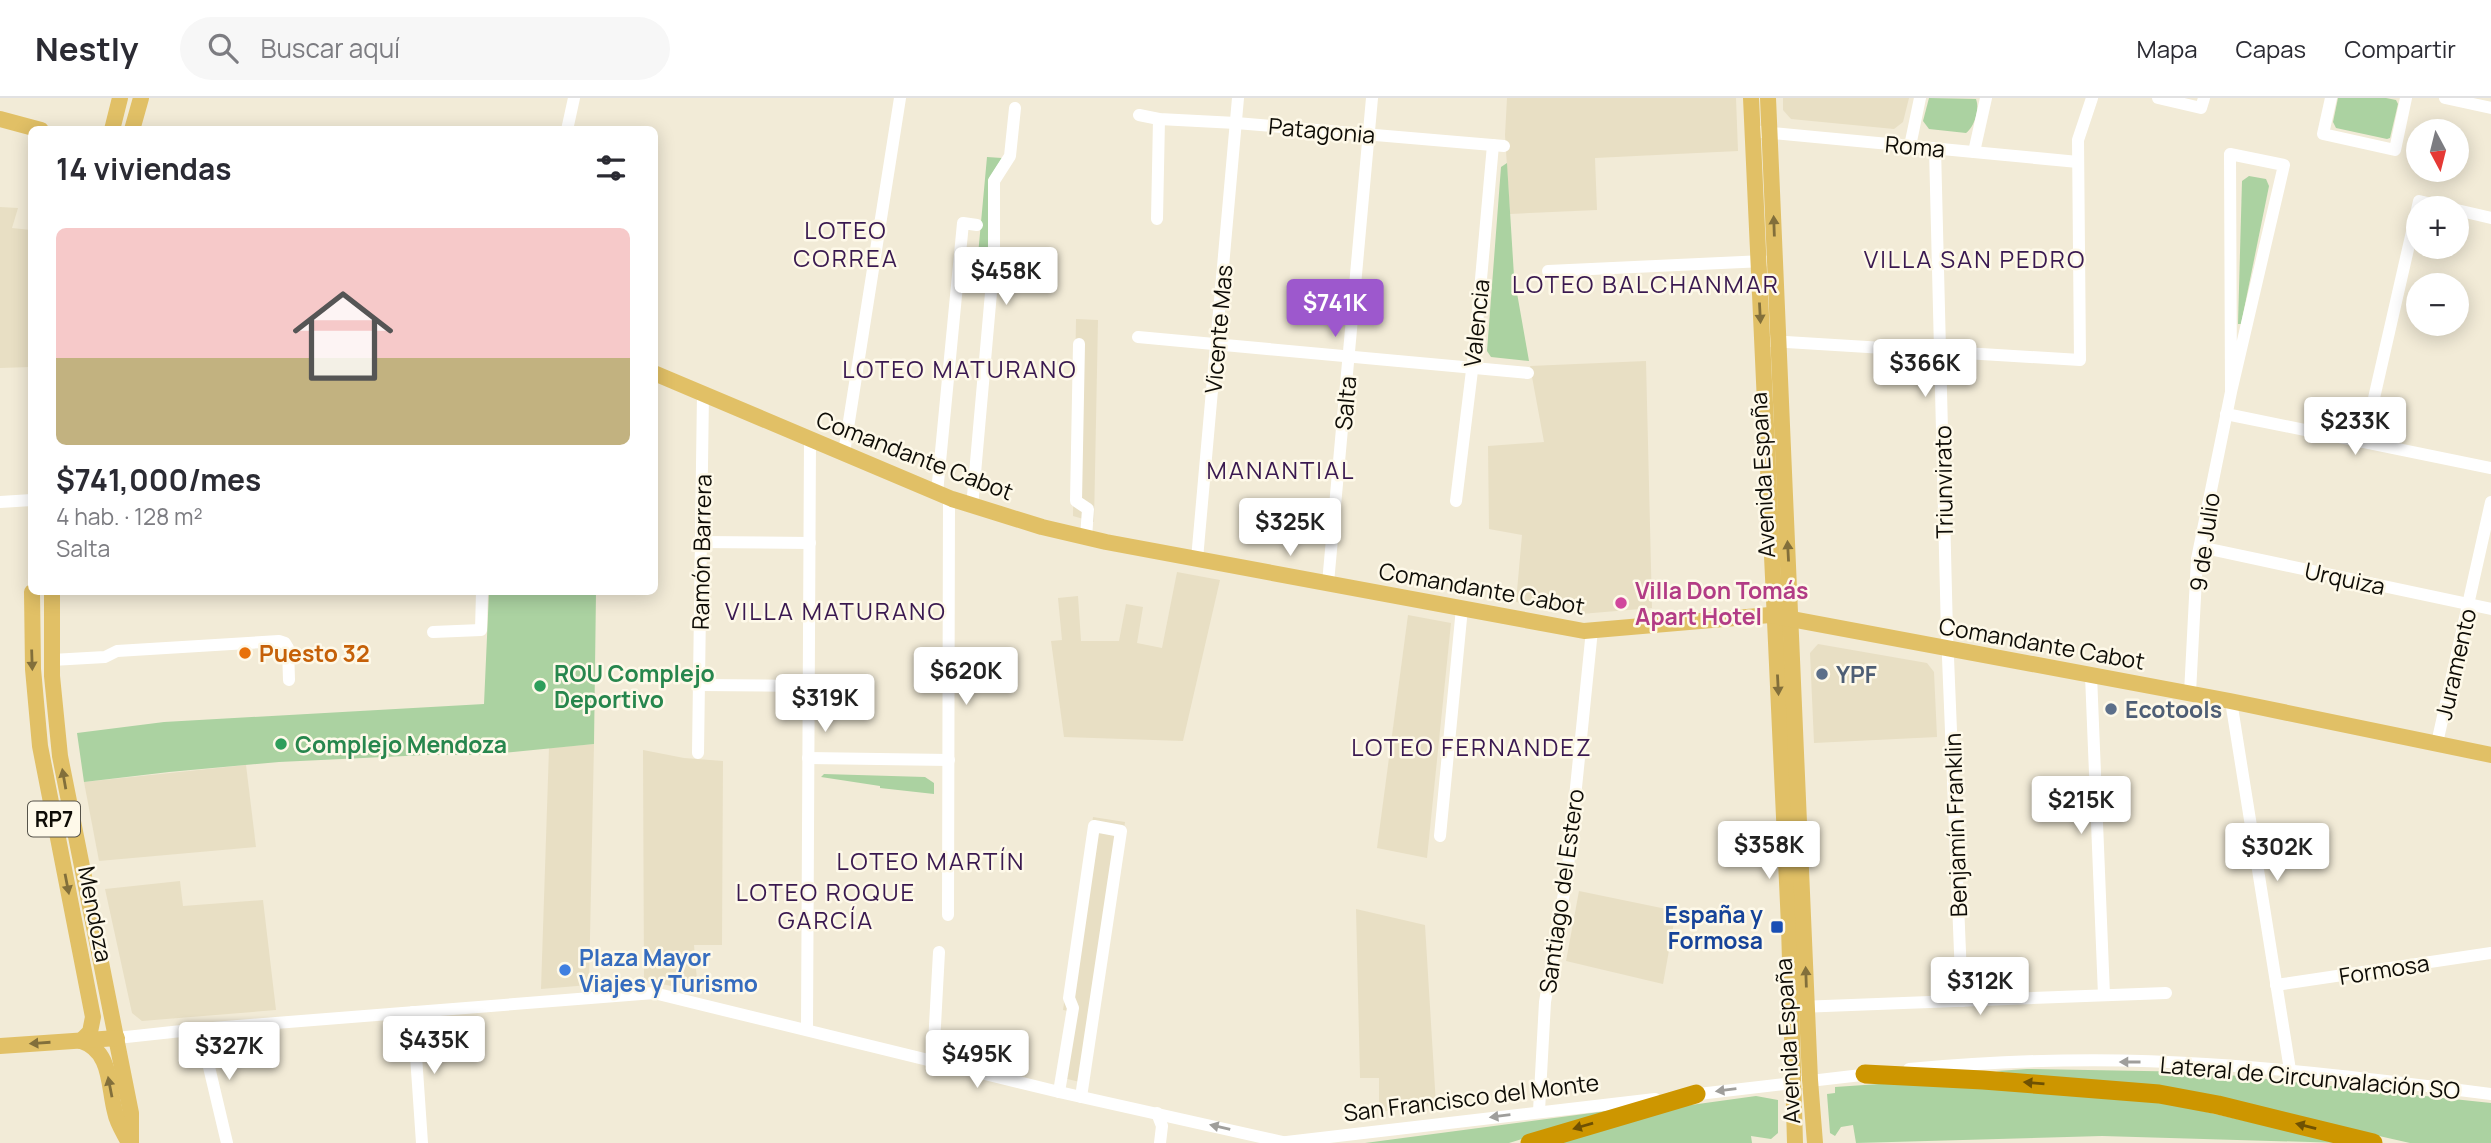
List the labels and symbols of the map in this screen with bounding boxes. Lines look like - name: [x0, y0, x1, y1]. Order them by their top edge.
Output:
- street label: Patagonia: [1267, 109, 1377, 151]
- north arrow: [2406, 119, 2469, 182]
- street label: Roma: [1884, 127, 1946, 165]
- district label: LOTEO CORREA: [793, 213, 899, 274]
- one-way arrow: [1768, 215, 1779, 237]
- district label: VILLA SAN PEDRO: [1864, 242, 2086, 275]
- pin: $458K: [957, 248, 1055, 307]
- street label: Vicente Mas: [1196, 263, 1240, 395]
- district label: LOTEO BALCHANMAR: [1512, 267, 1780, 300]
- street label: Valencia: [1455, 277, 1497, 369]
- pin: $741K: [1286, 280, 1384, 339]
- one-way arrow: [1754, 302, 1765, 324]
- pin: $366K: [1876, 340, 1974, 399]
- district label: LOTEO MATURANO: [842, 352, 1078, 385]
- street label: Salta: [1327, 375, 1363, 431]
- street label: Avenida España: [1742, 391, 1782, 559]
- pin: $233K: [2306, 398, 2404, 457]
- street label: Comandante Cabot: [812, 403, 1018, 507]
- street label: Triunvirato: [1926, 425, 1960, 539]
- district label: MANANTIAL: [1207, 453, 1355, 486]
- street label: Ramón Barrera: [684, 474, 718, 630]
- street label: 9 de Julio: [2181, 491, 2227, 593]
- pin: $325K: [1241, 498, 1339, 558]
- one-way arrow: [1782, 540, 1793, 562]
- street label: Comandante Cabot: [1377, 554, 1587, 622]
- street label: Urquiza: [2302, 554, 2388, 602]
- place label: Villa Don Tomás Apart Hotel: [1635, 574, 1809, 632]
- district label: VILLA MATURANO: [725, 594, 947, 627]
- marker: Villa Don Tomás Apart Hotel: [1613, 595, 1629, 611]
- street label: Juramento: [2427, 605, 2483, 723]
- street label: Comandante Cabot: [1937, 609, 2147, 677]
- place label: Puesto 32: [259, 637, 370, 669]
- marker: Puesto 32: [237, 645, 253, 661]
- pin: $620K: [917, 648, 1015, 707]
- one-way arrow: [27, 649, 38, 671]
- place label: ROU Complejo Deportivo: [554, 657, 715, 715]
- place label: YPF: [1836, 658, 1877, 690]
- marker: YPF: [1814, 666, 1830, 682]
- pin: $319K: [776, 674, 874, 734]
- one-way arrow: [1773, 674, 1784, 696]
- marker: ROU Complejo Deportivo: [532, 678, 548, 694]
- place label: Ecotools: [2125, 693, 2222, 725]
- marker: Ecotools: [2103, 701, 2119, 717]
- place label: Complejo Mendoza: [295, 728, 507, 760]
- district label: LOTEO FERNANDEZ: [1351, 730, 1593, 763]
- street label: Benjamín Franklin: [1936, 732, 1974, 918]
- marker: Complejo Mendoza: [273, 736, 289, 752]
- one-way arrow: [58, 768, 69, 790]
- pin: $215K: [2032, 776, 2130, 836]
- street label: Santiago del Estero: [1531, 787, 1591, 995]
- road number: RP7: [28, 802, 80, 836]
- pin: $358K: [1720, 822, 1818, 881]
- pin: $302K: [2228, 824, 2326, 883]
- district label: LOTEO MARTÍN: [837, 844, 1025, 877]
- street label: Mendoza: [71, 863, 121, 965]
- one-way arrow: [62, 873, 73, 895]
- district label: LOTEO ROQUE GARCÍA: [736, 875, 916, 936]
- place label: España y Formosa: [1665, 898, 1763, 956]
- marker: España y Formosa: [1769, 919, 1785, 935]
- place label: Plaza Mayor Viajes y Turismo: [579, 941, 758, 999]
- street label: Formosa: [2337, 946, 2431, 992]
- street label: Avenida España: [1767, 957, 1807, 1125]
- pin: $312K: [1931, 958, 2029, 1017]
- marker: Plaza Mayor Viajes y Turismo: [557, 962, 573, 978]
- one-way arrow: [1801, 966, 1812, 988]
- pin: $435K: [385, 1016, 483, 1076]
- pin: $327K: [180, 1023, 278, 1082]
- pin: $495K: [928, 1030, 1026, 1090]
- one-way arrow: [29, 1038, 51, 1049]
- street label: Lateral de Circunvalación SO: [2159, 1048, 2461, 1106]
- one-way arrow: [2119, 1056, 2141, 1068]
- street label: San Francisco del Monte: [1341, 1065, 1601, 1129]
- one-way arrow: [104, 1076, 115, 1098]
- one-way arrow: [2023, 1077, 2045, 1088]
- one-way arrow: [1715, 1085, 1737, 1096]
- one-way arrow: [1489, 1110, 1511, 1121]
- one-way arrow: [2295, 1120, 2317, 1131]
- one-way arrow: [1572, 1121, 1594, 1132]
- one-way arrow: [1209, 1122, 1231, 1133]

